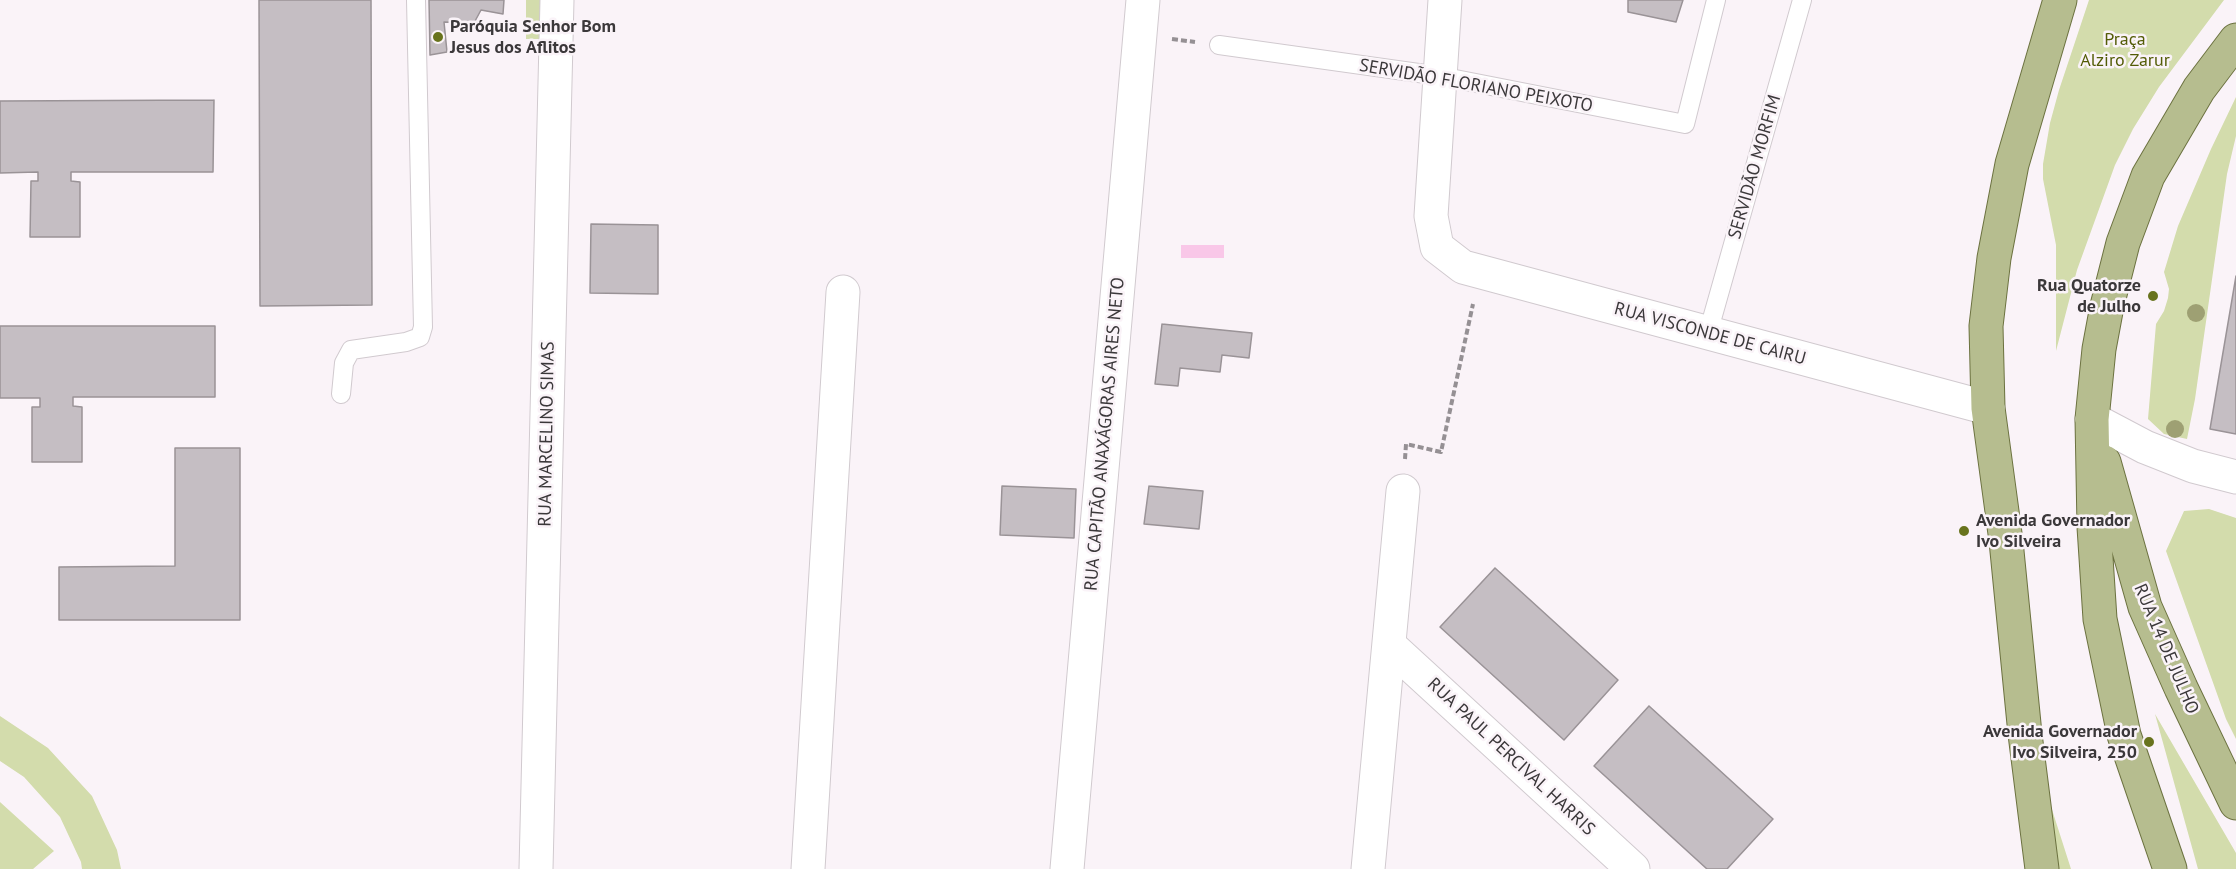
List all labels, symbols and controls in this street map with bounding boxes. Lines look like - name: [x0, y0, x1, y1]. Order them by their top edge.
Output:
- place label: Paróquia Senhor Bom Jesus dos Aflitos: [450, 16, 616, 58]
- park label: Praça Alziro Zarur: [2080, 29, 2170, 72]
- marker: Paróquia Senhor Bom Jesus dos Aflitos: [431, 30, 445, 44]
- street label: SERVIDÃO FLORIANO PEIXOTO: [1358, 55, 1594, 117]
- street label: SERVIDÃO MORFIM: [1724, 92, 1786, 242]
- place label: Rua Quatorze de Julho: [2037, 275, 2141, 318]
- street label: RUA CAPITÃO ANAXÁGORAS AIRES NETO: [1081, 276, 1129, 592]
- marker: Rua Quatorze de Julho: [2146, 289, 2160, 303]
- street label: RUA VISCONDE DE CAIRU: [1612, 298, 1808, 370]
- street label: RUA MARCELINO SIMAS: [535, 341, 559, 527]
- place label: Avenida Governador Ivo Silveira: [1976, 510, 2130, 552]
- marker: Avenida Governador Ivo Silveira: [1957, 524, 1971, 538]
- street label: RUA 14 DE JULHO: [2129, 581, 2203, 717]
- street label: RUA PAUL PERCIVAL HARRIS: [1423, 674, 1599, 840]
- place label: Avenida Governador Ivo Silveira, 250: [1983, 721, 2137, 764]
- marker: Avenida Governador Ivo Silveira, 250: [2142, 735, 2156, 749]

